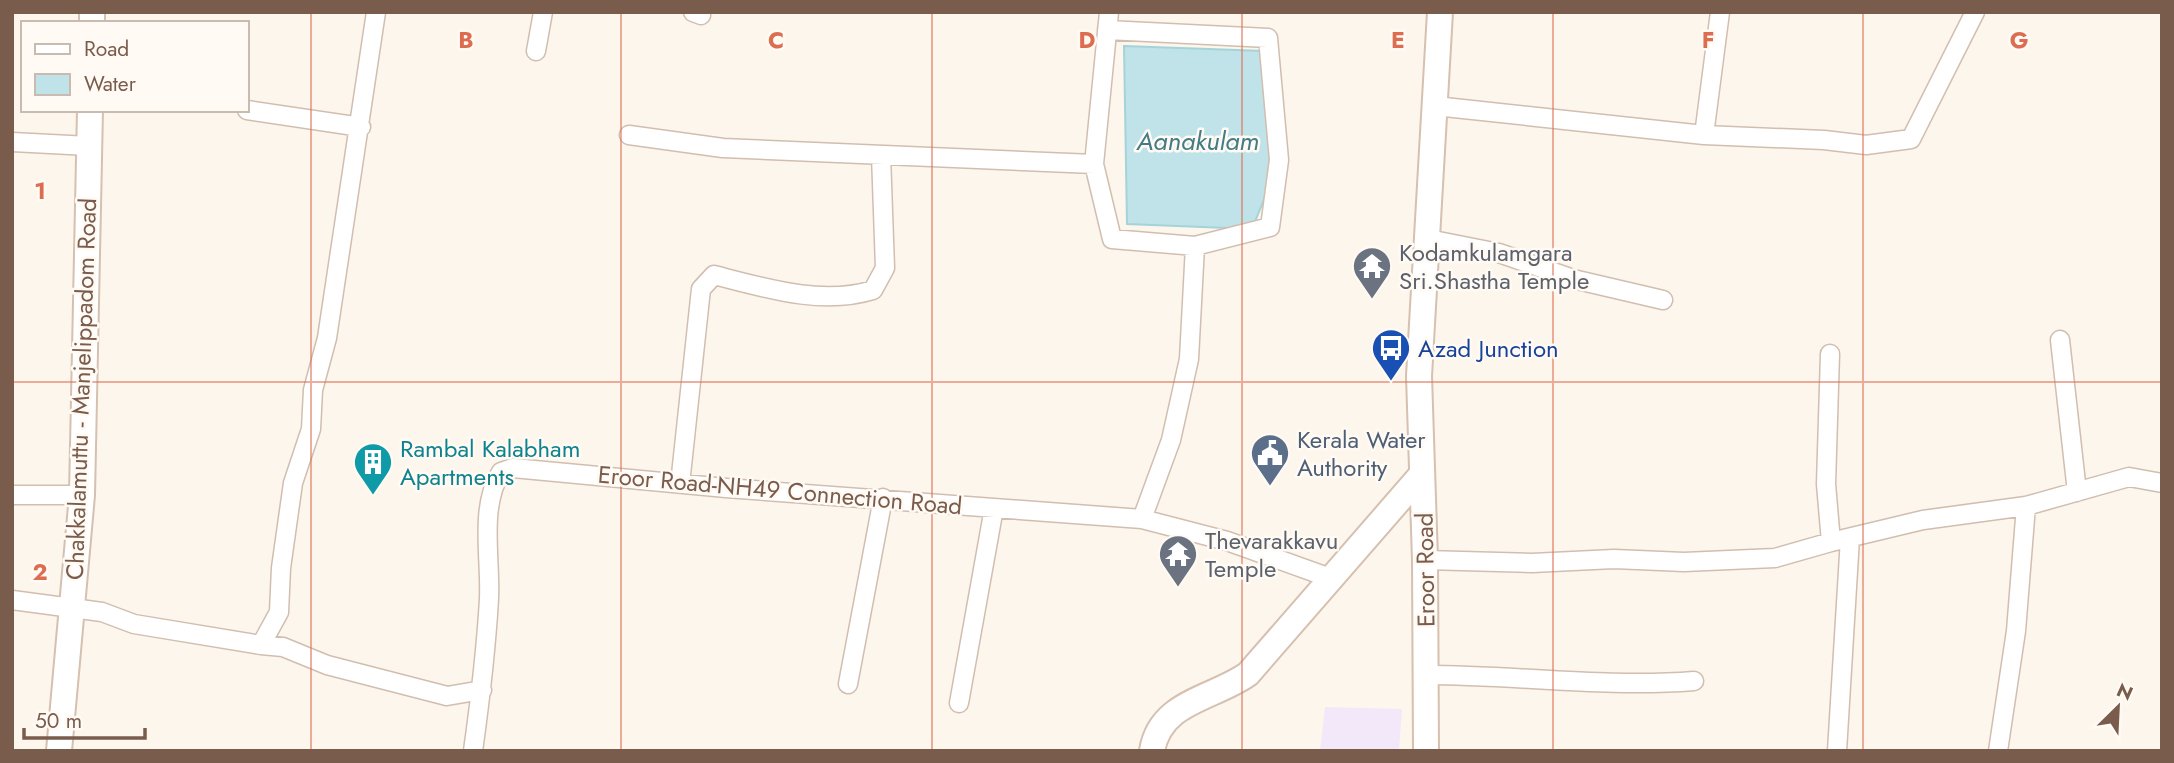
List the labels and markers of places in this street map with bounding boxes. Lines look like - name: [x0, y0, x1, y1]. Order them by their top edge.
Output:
- place label: Kodamkulamgara Sri.Shastha Temple: [1399, 235, 1589, 298]
- temple icon: Kodamkulamgara Sri.Shastha Temple: [1351, 245, 1393, 300]
- bus stop icon: Azad Junction: [1370, 327, 1412, 382]
- place label: Azad Junction: [1418, 331, 1559, 366]
- place label: Kerala Water Authority: [1297, 422, 1426, 485]
- place label: Rambal Kalabham Apartments: [400, 431, 580, 494]
- public building icon: Kerala Water Authority: [1249, 432, 1291, 487]
- building icon: Rambal Kalabham Apartments: [352, 441, 394, 496]
- place label: Thevarakkavu Temple: [1205, 523, 1338, 586]
- temple icon: Thevarakkavu Temple: [1157, 533, 1199, 588]

